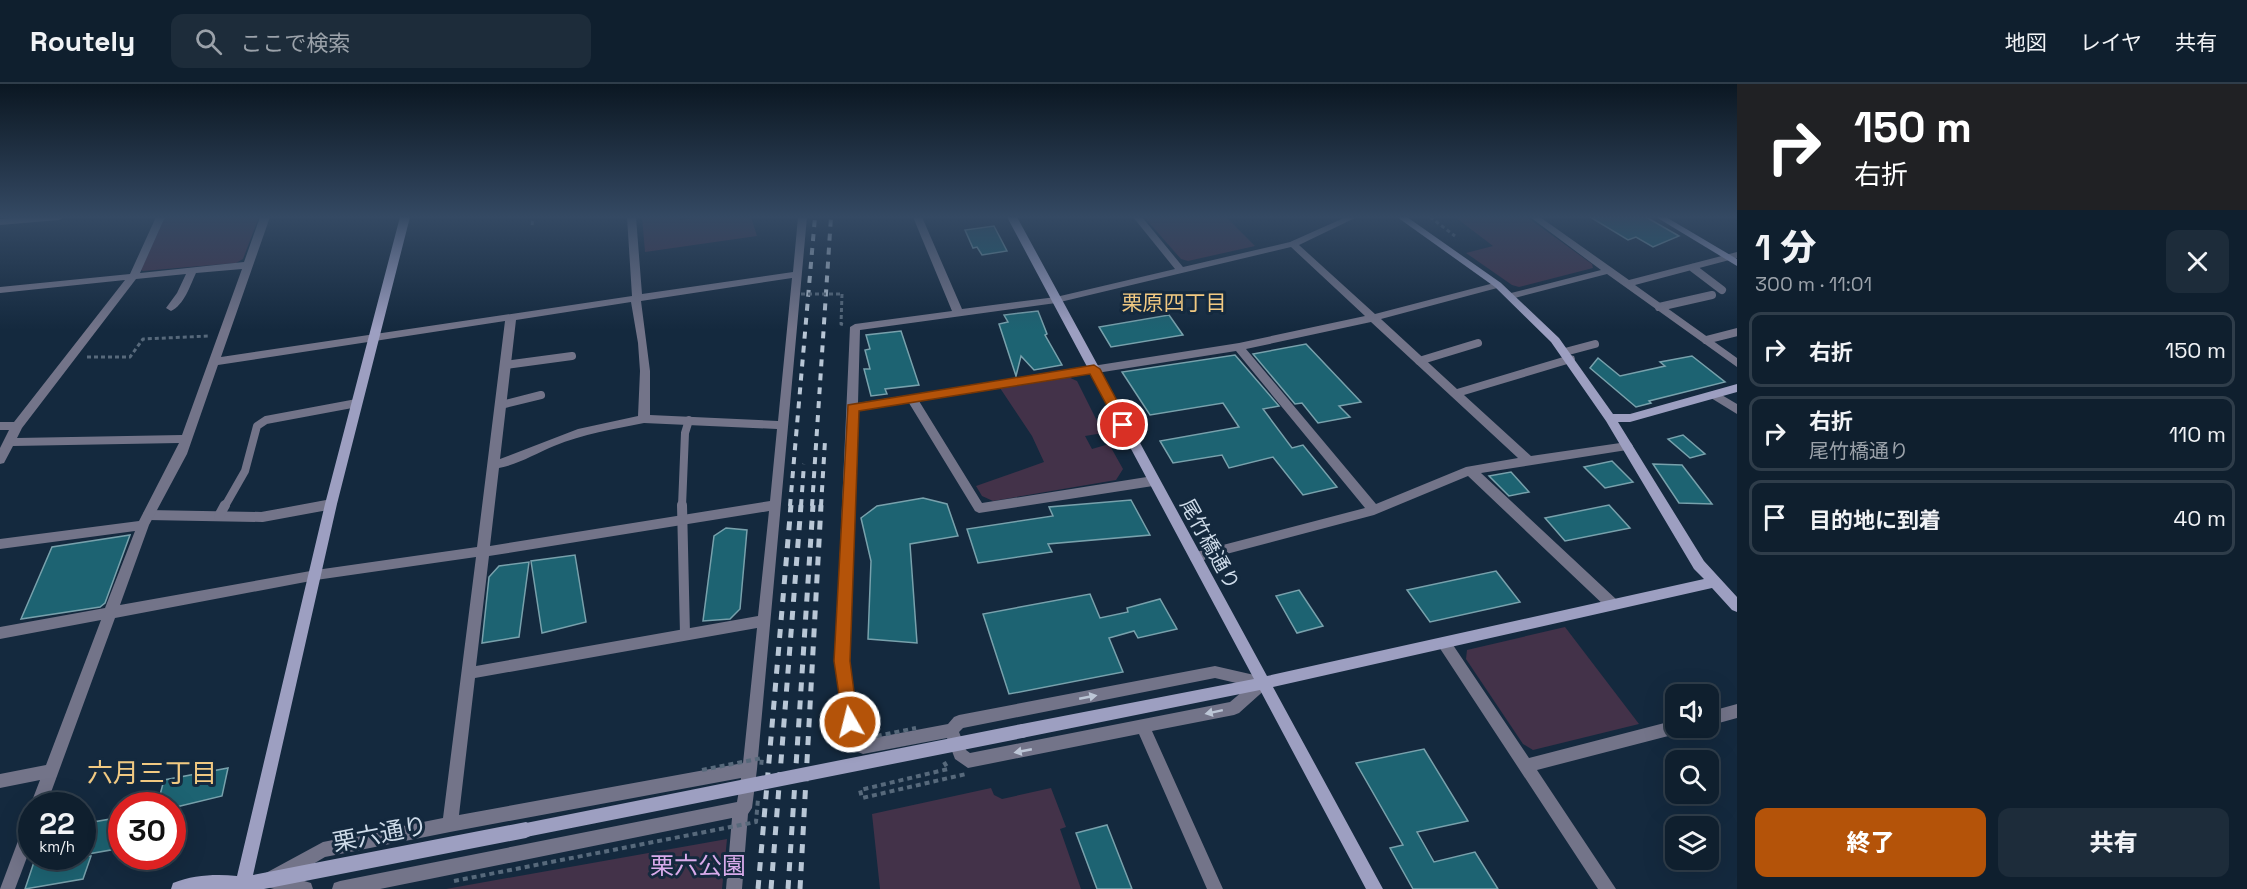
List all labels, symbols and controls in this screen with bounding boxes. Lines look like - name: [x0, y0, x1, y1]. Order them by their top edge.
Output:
- search box: [171, 14, 591, 68]
- text: Routely: [30, 23, 135, 59]
- icon: search: [192, 25, 225, 58]
- text: ここで検索: [240, 29, 350, 57]
- text: 地図: [2005, 29, 2047, 56]
- text: レイヤ: [2080, 29, 2142, 56]
- text: 共有: [2175, 29, 2217, 56]
- text: 150 m: [1854, 101, 1972, 154]
- icon: right: [1755, 108, 1833, 186]
- text: 右折: [1854, 157, 1908, 192]
- text: 1 分: [1755, 225, 1816, 271]
- button: close: [2166, 230, 2229, 293]
- text: 300 m · 11:01: [1755, 271, 1872, 297]
- district label: 栗原四丁目: [1122, 289, 1227, 316]
- icon: right: [1758, 333, 1791, 366]
- text: 150 m: [2165, 336, 2226, 364]
- text: 右折: [1809, 338, 1853, 366]
- pin: [1097, 399, 1148, 450]
- text: 右折: [1809, 407, 1853, 435]
- icon: arrive: [1106, 408, 1139, 441]
- icon: right: [1758, 417, 1791, 450]
- text: 110 m: [2169, 420, 2226, 448]
- text: 尾竹橋通り: [1809, 438, 1909, 464]
- street label: 尾竹橋通り: [1174, 494, 1246, 594]
- icon: arrive: [1758, 501, 1791, 534]
- text: 40 m: [2174, 504, 2226, 532]
- text: 目的地に到着: [1809, 506, 1941, 534]
- map controls: [1665, 684, 1719, 870]
- button: sound: [1665, 684, 1719, 738]
- position arrow: [818, 690, 882, 754]
- one-way arrow: [1079, 692, 1098, 701]
- one-way arrow: [1205, 708, 1224, 717]
- one-way arrow: [1014, 747, 1033, 756]
- button: search: [1665, 750, 1719, 804]
- district label: 六月三丁目: [87, 756, 217, 790]
- speed limit sign: 30: [108, 792, 186, 870]
- text: 22: [39, 804, 75, 843]
- button: 終了: [1755, 808, 1986, 877]
- button: 共有: [1998, 808, 2229, 877]
- street label: 栗六通り: [330, 809, 430, 858]
- button: layers: [1665, 816, 1719, 870]
- text: km/h: [39, 837, 75, 856]
- park label: 栗六公園: [650, 850, 746, 881]

